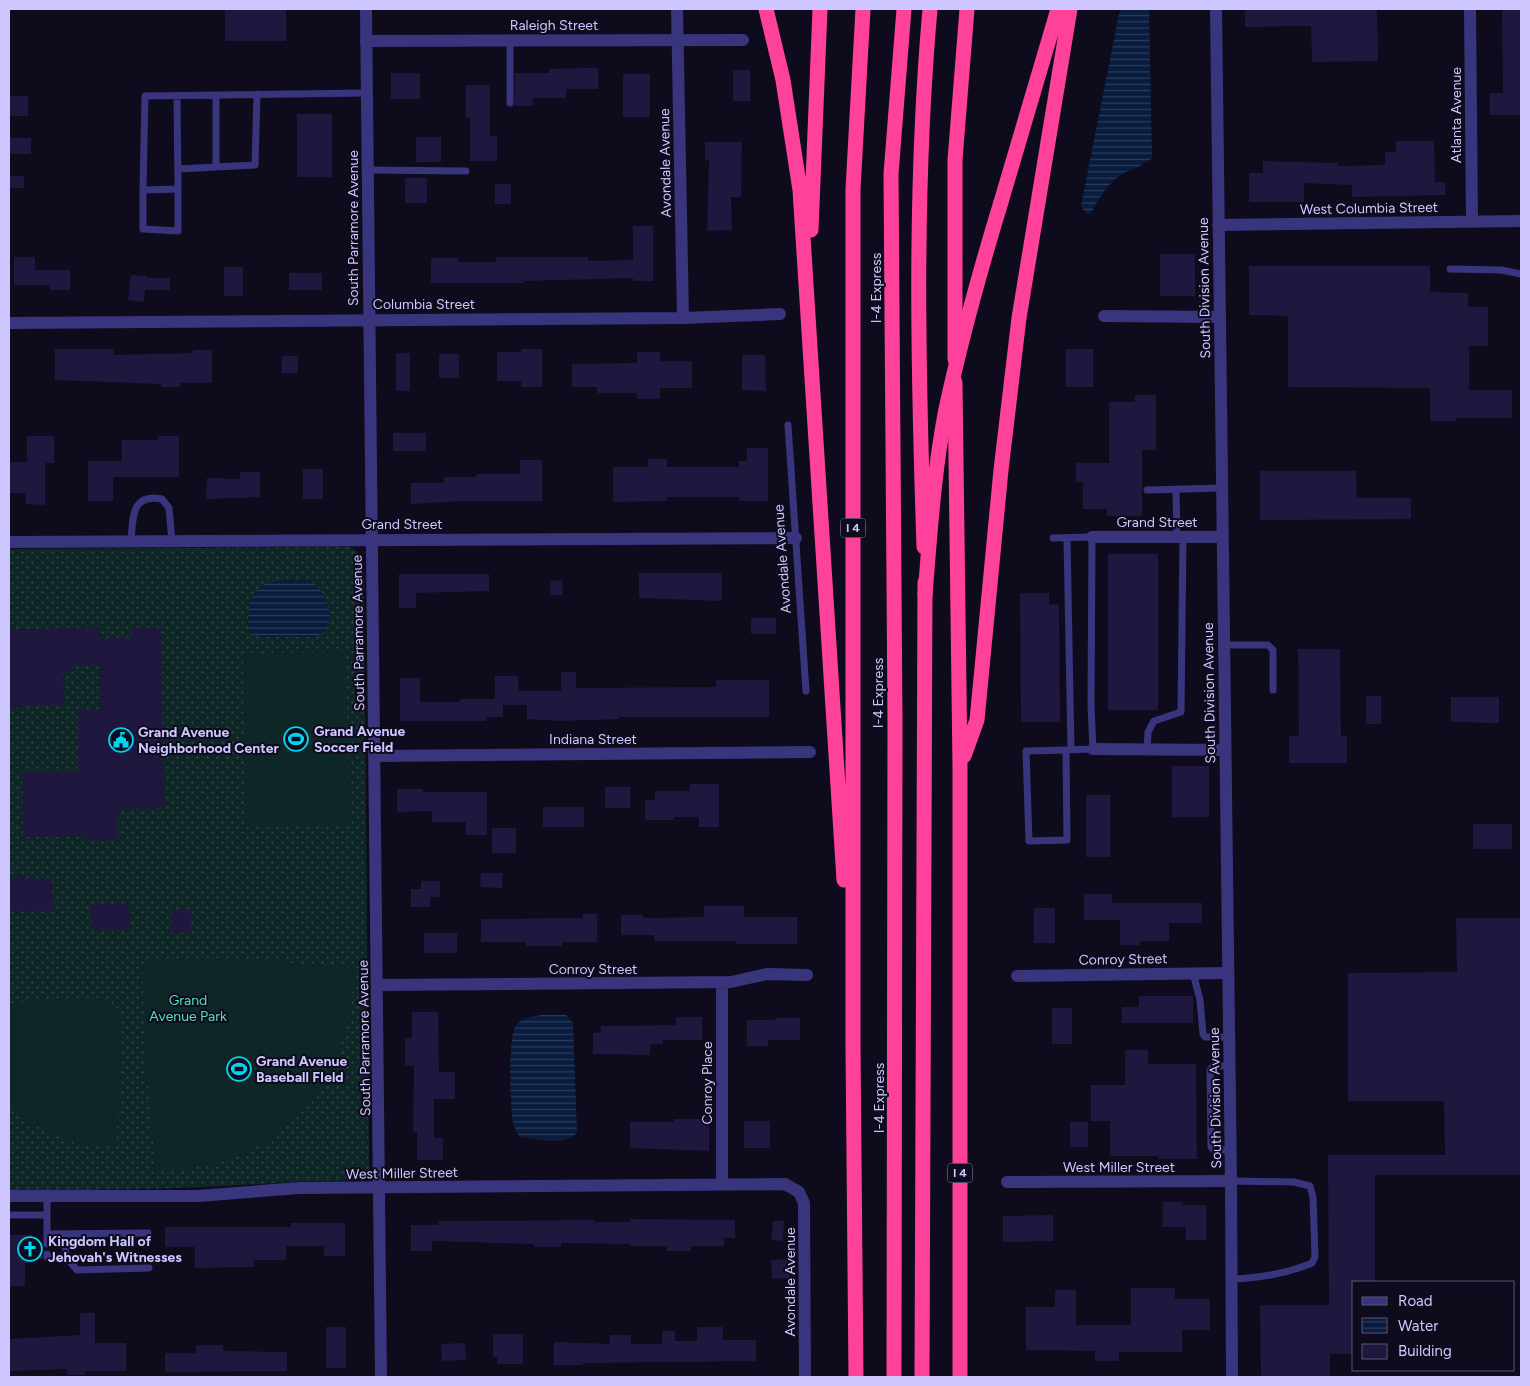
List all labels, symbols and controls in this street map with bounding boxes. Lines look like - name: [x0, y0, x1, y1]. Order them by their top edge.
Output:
- street label: Raleigh Street: [510, 17, 598, 34]
- street label: Atlanta Avenue: [1448, 67, 1465, 163]
- street label: Avondale Avenue: [656, 108, 675, 218]
- street label: South Parramore Avenue: [345, 150, 362, 306]
- street label: West Columbia Street: [1300, 199, 1438, 218]
- street label: South Division Avenue: [1195, 217, 1214, 359]
- street label: I-4 Express: [868, 253, 885, 323]
- street label: Columbia Street: [373, 296, 475, 313]
- street label: Avondale Avenue: [770, 504, 795, 614]
- street label: Grand Street: [1116, 514, 1198, 531]
- street label: Grand Street: [361, 516, 443, 533]
- road number: I 4: [840, 518, 866, 538]
- street label: South Parramore Avenue: [349, 554, 368, 711]
- street label: South Division Avenue: [1200, 622, 1219, 764]
- street label: I-4 Express: [870, 658, 887, 728]
- place label: Grand Avenue Soccer Field: [314, 723, 405, 756]
- place label: Grand Avenue Neighborhood Center: [138, 724, 279, 757]
- sports icon: Grand Avenue Soccer Field: [283, 726, 309, 752]
- public building icon: Grand Avenue Neighborhood Center: [108, 727, 134, 753]
- street label: Indiana Street: [549, 731, 637, 748]
- street label: Conroy Street: [1079, 950, 1168, 969]
- street label: South Parramore Avenue: [355, 959, 374, 1116]
- street label: Conroy Street: [549, 961, 637, 978]
- park label: Grand Avenue Park: [149, 992, 227, 1025]
- street label: South Division Avenue: [1206, 1027, 1225, 1169]
- street label: Conroy Place: [699, 1041, 716, 1125]
- place label: Grand Avenue Baseball FIeld: [256, 1053, 347, 1086]
- sports icon: Grand Avenue Baseball FIeld: [226, 1056, 252, 1082]
- street label: I-4 Express: [871, 1063, 888, 1133]
- street label: West Miller Street: [1063, 1159, 1175, 1176]
- street label: West Miller Street: [346, 1164, 458, 1183]
- road number: I 4: [948, 1164, 972, 1182]
- street label: Avondale Avenue: [782, 1227, 799, 1337]
- place label: Kingdom Hall of Jehovah's Witnesses: [48, 1233, 182, 1266]
- church icon: Kingdom Hall of Jehovah's Witnesses: [17, 1236, 43, 1262]
- legend: [1352, 1281, 1515, 1371]
- text: Road: [1398, 1292, 1433, 1310]
- text: Water: [1398, 1317, 1438, 1335]
- text: Building: [1398, 1342, 1452, 1360]

